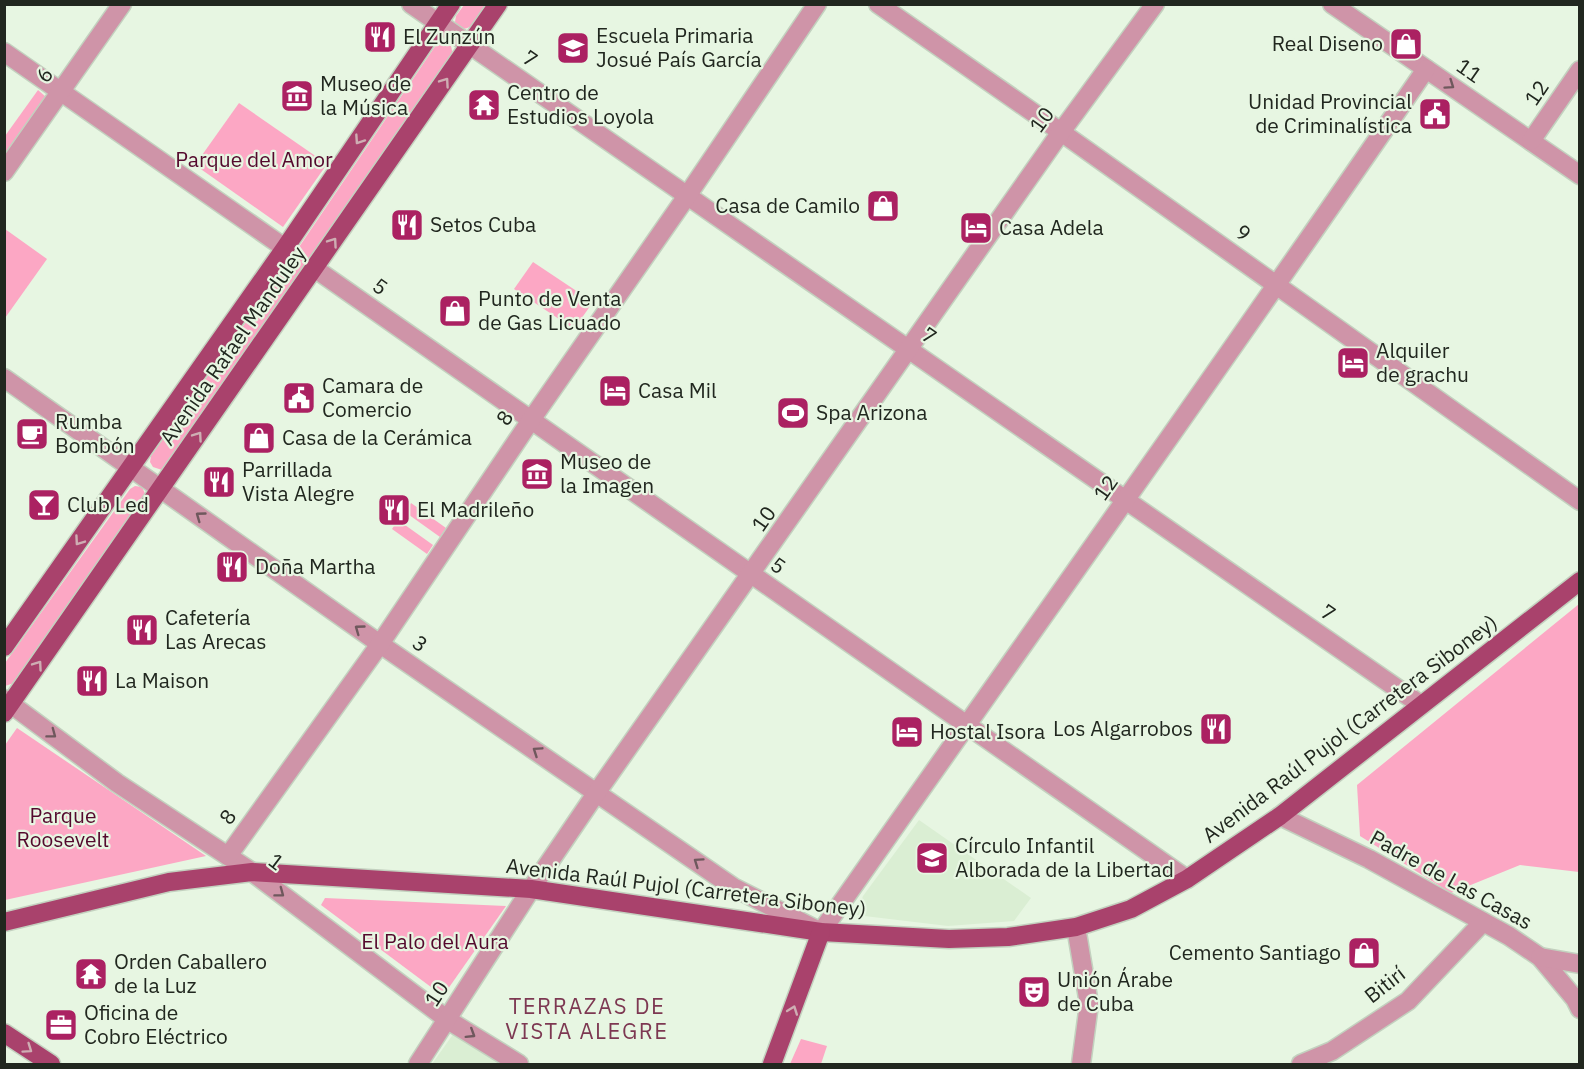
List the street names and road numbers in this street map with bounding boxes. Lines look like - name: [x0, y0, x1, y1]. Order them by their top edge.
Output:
- street label: 7: [517, 43, 544, 73]
- street label: 11: [1451, 51, 1488, 89]
- street label: 6: [29, 61, 59, 88]
- street label: 12: [1518, 74, 1555, 111]
- street label: 10: [1022, 101, 1060, 138]
- street label: 9: [1230, 217, 1257, 247]
- street label: Avenida Rafael Manduley: [153, 240, 312, 450]
- street label: 5: [367, 271, 394, 301]
- street label: 7: [916, 320, 943, 350]
- street label: 8: [489, 404, 519, 430]
- street label: 12: [1086, 469, 1124, 506]
- street label: 10: [744, 500, 782, 537]
- street label: 5: [765, 550, 792, 580]
- street label: 7: [1315, 597, 1342, 627]
- street label: Avenida Raúl Pujol (Carretera Siboney): [1196, 608, 1503, 849]
- street label: 3: [408, 628, 434, 658]
- street label: 8: [212, 803, 242, 830]
- street label: Padre de Las Casas: [1365, 823, 1538, 935]
- street label: 1: [263, 846, 290, 876]
- street label: Avenida Raúl Pujol (Carretera Siboney): [504, 851, 868, 923]
- street label: Bitirí: [1358, 959, 1411, 1009]
- street label: 10: [418, 975, 455, 1012]

